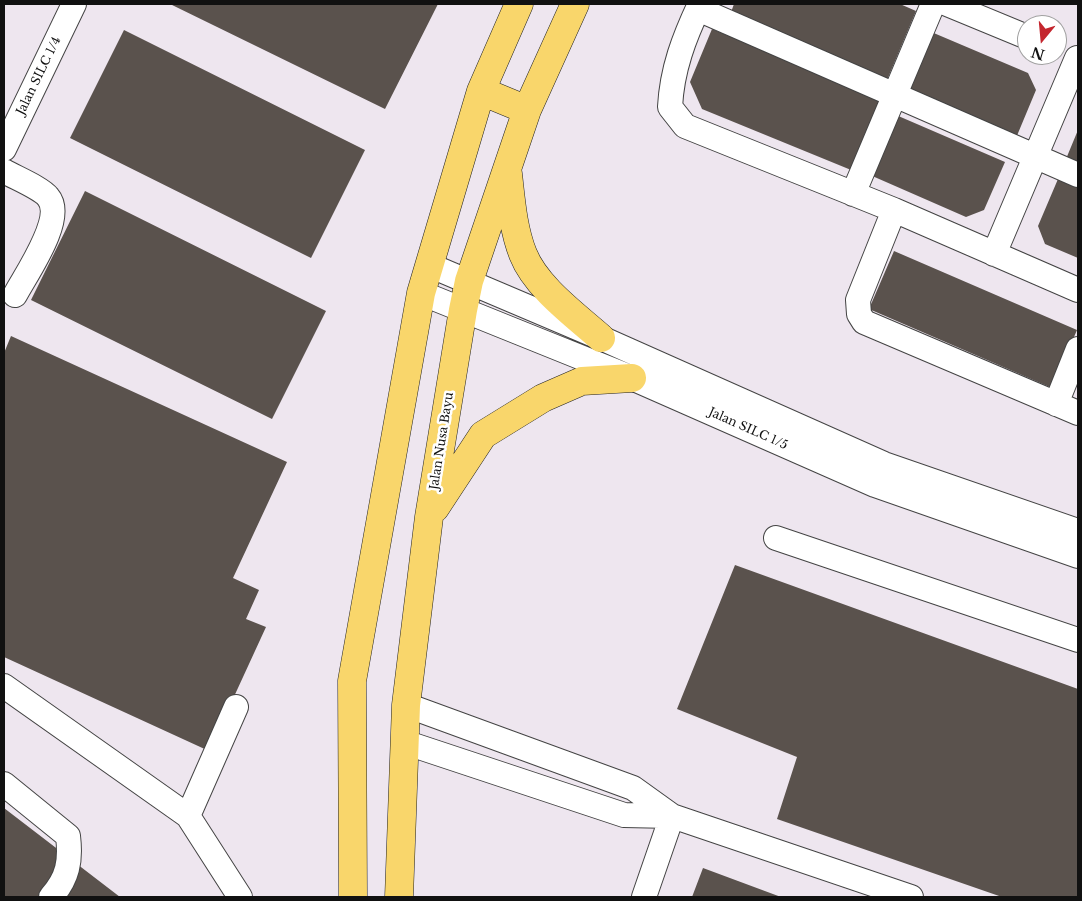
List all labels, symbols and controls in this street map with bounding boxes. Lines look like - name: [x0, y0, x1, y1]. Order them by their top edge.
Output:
- north arrow: [1017, 15, 1067, 65]
- street label: Jalan SILC 1/4: [14, 34, 64, 118]
- text: N: [1029, 43, 1047, 64]
- street label: Jalan Nusa Bayu: [427, 391, 457, 491]
- street label: Jalan SILC 1/5: [706, 405, 790, 453]

